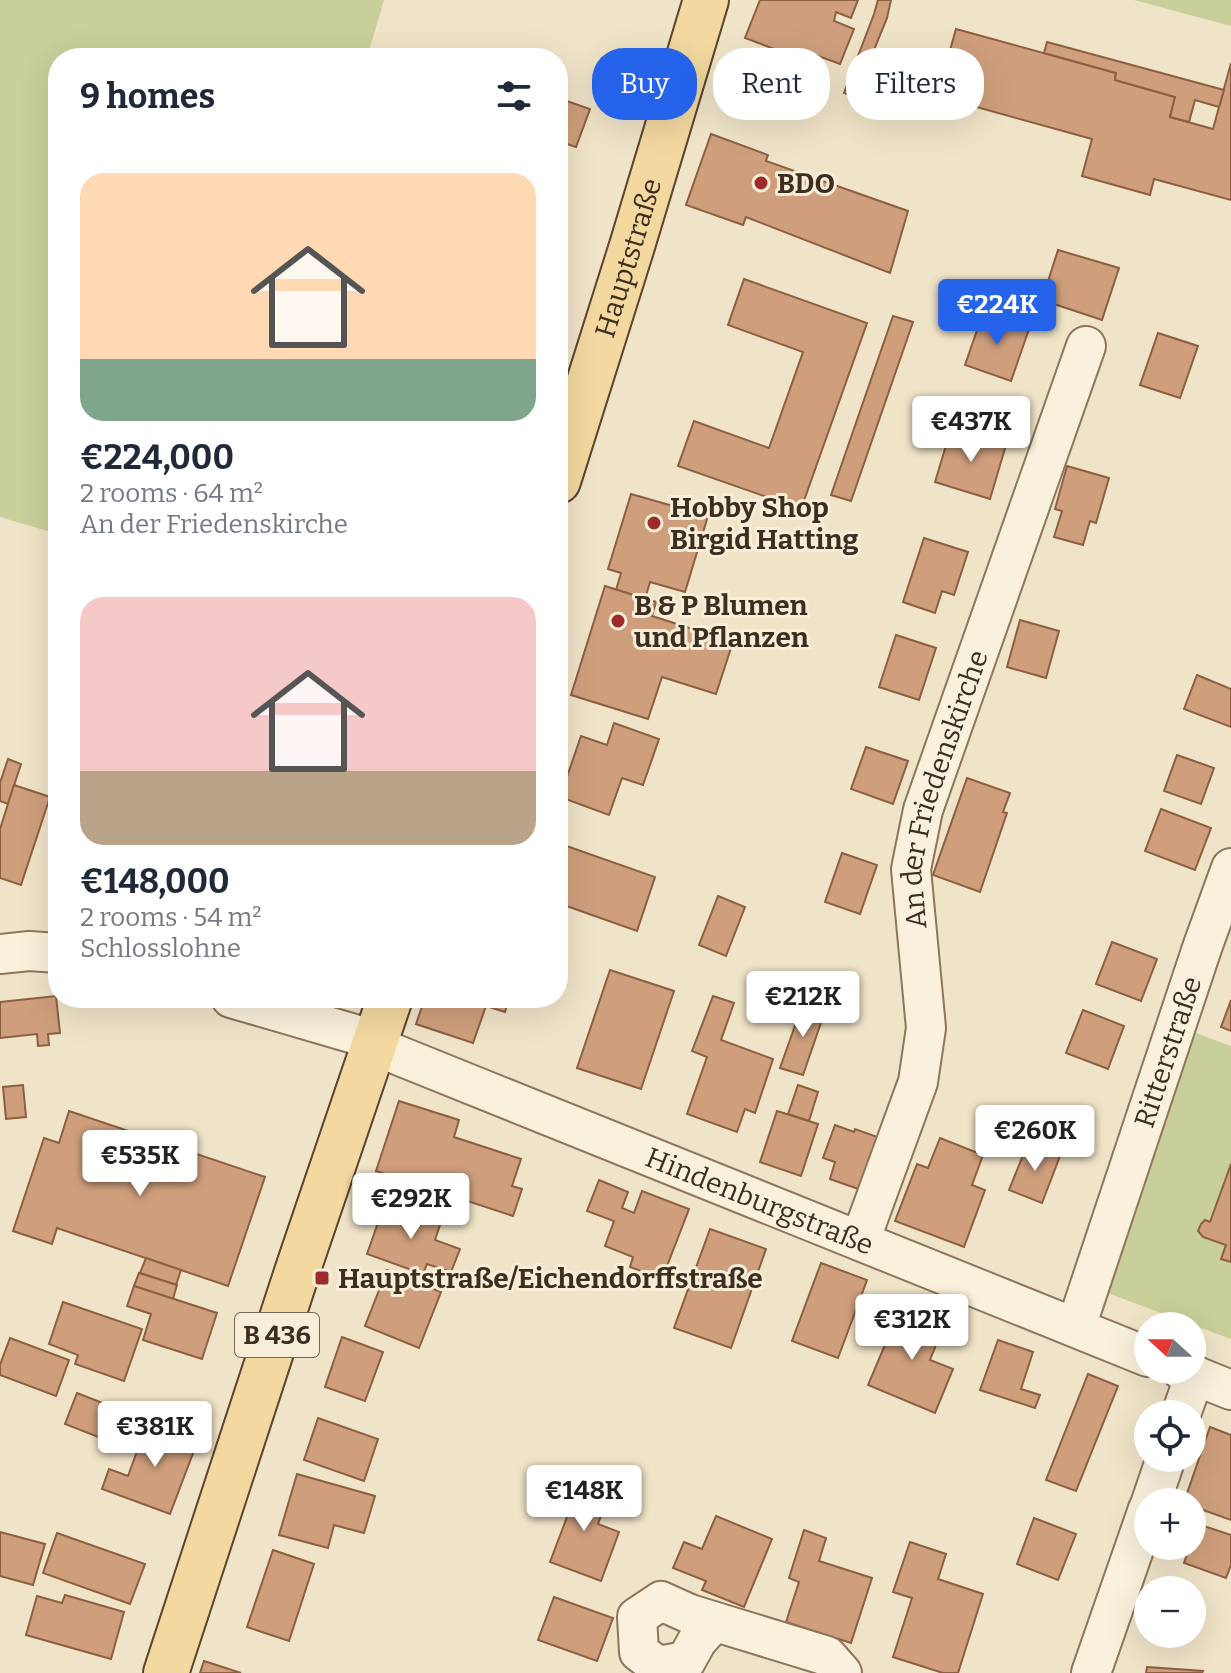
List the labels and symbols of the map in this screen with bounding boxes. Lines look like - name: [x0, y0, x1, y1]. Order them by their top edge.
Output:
- place label: BDO: [777, 167, 835, 200]
- street label: Hauptstraße: [588, 174, 668, 341]
- marker: BDO: [752, 174, 770, 192]
- pin: €224K: [941, 279, 1053, 347]
- pin: €437K: [915, 396, 1027, 464]
- place label: Hobby Shop Birgid Hatting: [670, 491, 859, 556]
- marker: Hobby Shop Birgid Hatting: [645, 514, 663, 532]
- place label: B & P Blumen und Pflanzen: [634, 589, 809, 654]
- marker: B & P Blumen und Pflanzen: [609, 612, 627, 630]
- street label: An der Friedenskirche: [895, 645, 994, 930]
- pin: €212K: [747, 971, 859, 1039]
- street label: Ritterstraße: [1127, 972, 1208, 1132]
- pin: €260K: [979, 1105, 1091, 1173]
- pin: €535K: [84, 1130, 196, 1198]
- street label: Hindenburgstraße: [641, 1140, 878, 1261]
- pin: €292K: [355, 1173, 467, 1241]
- place label: Hauptstraße/Eichendorffstraße: [338, 1262, 763, 1295]
- marker: Hauptstraße/Eichendorffstraße: [313, 1269, 331, 1287]
- pin: €312K: [856, 1294, 968, 1362]
- north arrow: [1134, 1312, 1206, 1384]
- road number: B 436: [235, 1313, 319, 1357]
- pin: €381K: [99, 1401, 211, 1469]
- pin: €148K: [528, 1465, 640, 1533]

